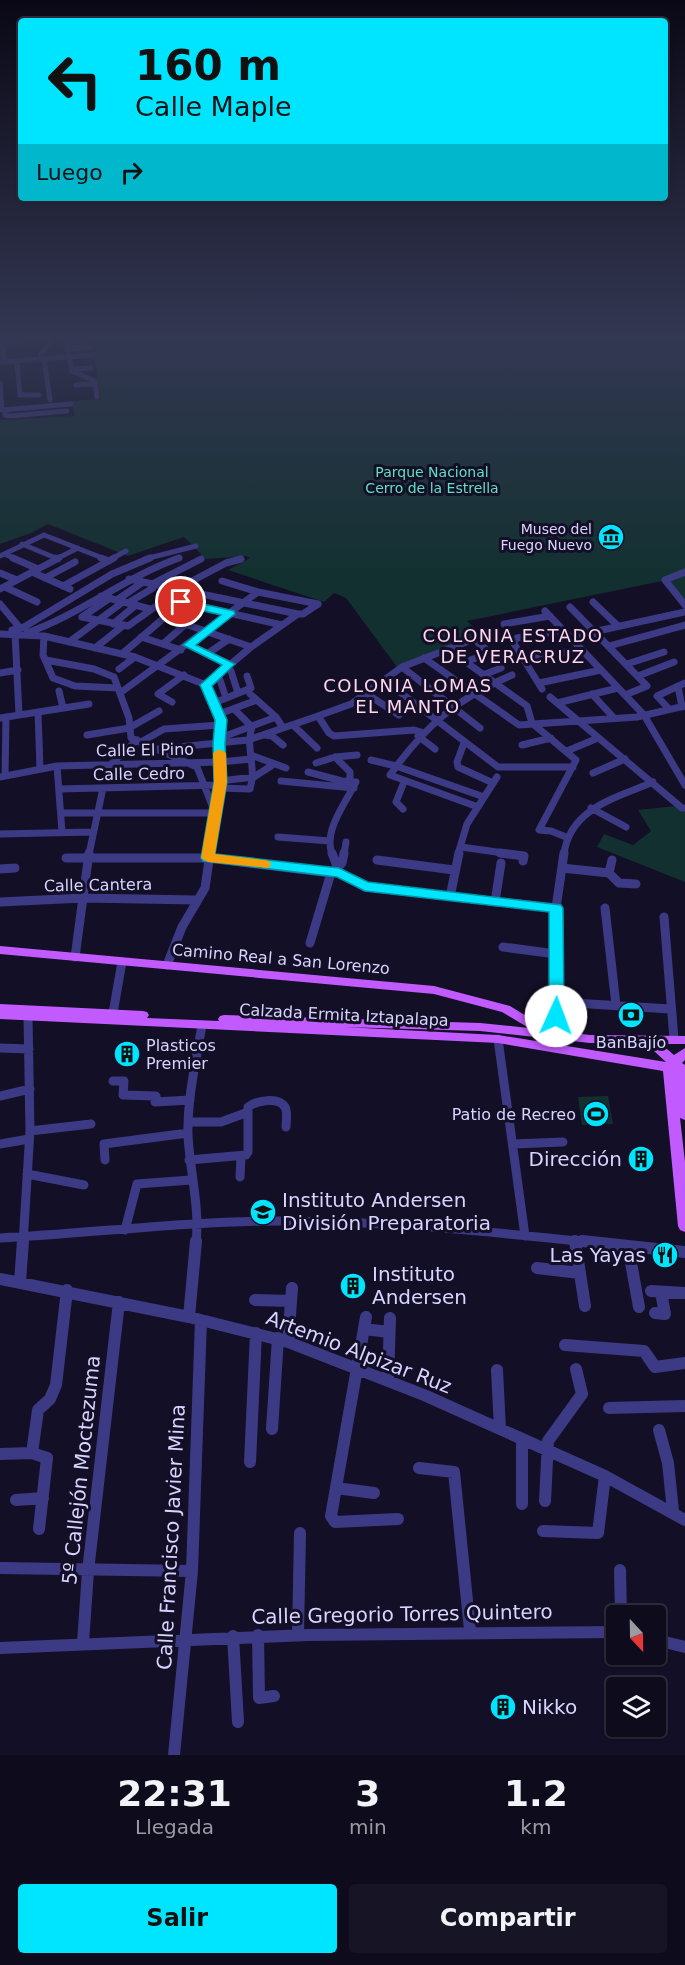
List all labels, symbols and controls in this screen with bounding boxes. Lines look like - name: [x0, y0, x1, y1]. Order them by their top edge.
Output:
- text: 160 m: [135, 41, 281, 90]
- icon: left: [36, 42, 114, 120]
- text: Calle Maple: [135, 91, 292, 122]
- icon: right: [115, 156, 148, 189]
- text: Luego: [36, 160, 103, 185]
- park label: Parque Nacional Cerro de la Estrella: [365, 464, 499, 496]
- place label: Museo del Fuego Nuevo: [501, 521, 592, 553]
- museum icon: Museo del Fuego Nuevo: [596, 522, 626, 552]
- pin: [155, 576, 206, 627]
- icon: arrive: [164, 585, 197, 618]
- district label: COLONIA ESTADO DE VERACRUZ: [423, 625, 603, 667]
- district label: COLONIA LOMAS EL MANTO: [323, 675, 493, 717]
- street label: Calle El Pino: [96, 740, 194, 760]
- street label: Calle Cedro: [93, 764, 185, 784]
- street label: Calle Cantera: [44, 875, 152, 895]
- street label: Camino Real a San Lorenzo: [171, 940, 391, 978]
- position arrow: [524, 984, 588, 1048]
- street label: Calzada Ermita Iztapalapa: [239, 1000, 449, 1030]
- bank icon: BanBajío: [616, 1000, 646, 1030]
- place label: BanBajío: [596, 1033, 666, 1052]
- place label: Plasticos Premier: [146, 1036, 216, 1073]
- building icon: Plasticos Premier: [112, 1039, 142, 1069]
- sports icon: Patio de Recreo: [581, 1099, 611, 1129]
- place label: Patio de Recreo: [452, 1105, 576, 1124]
- building icon: Dirección: [626, 1144, 656, 1174]
- place label: Dirección: [528, 1147, 622, 1171]
- place label: Instituto Andersen División Preparatoria: [282, 1188, 491, 1235]
- school or university icon: Instituto Andersen División Preparatoria: [248, 1197, 278, 1227]
- restaurant icon: Las Yayas: [650, 1240, 680, 1270]
- place label: Las Yayas: [550, 1243, 646, 1267]
- place label: Instituto Andersen: [372, 1262, 467, 1309]
- building icon: Instituto Andersen: [338, 1271, 368, 1301]
- street label: Artemio Alpizar Ruz: [263, 1306, 455, 1398]
- street label: 5º Callejón Moctezuma: [57, 1354, 105, 1586]
- street label: Calle Francisco Javier Mina: [152, 1404, 190, 1670]
- street label: Calle Gregorio Torres Quintero: [251, 1599, 553, 1629]
- north arrow: [606, 1605, 666, 1665]
- map controls: [606, 1605, 666, 1737]
- button: layers: [606, 1677, 666, 1737]
- building icon: Nikko: [488, 1692, 518, 1722]
- place label: Nikko: [522, 1695, 577, 1719]
- text: 22:31: [117, 1773, 232, 1814]
- text: 3: [355, 1773, 380, 1814]
- text: 1.2: [504, 1773, 568, 1814]
- text: Llegada: [135, 1815, 214, 1839]
- text: min: [349, 1815, 387, 1839]
- text: km: [520, 1815, 551, 1839]
- button: Salir: [18, 1884, 337, 1953]
- button: Compartir: [349, 1884, 667, 1953]

